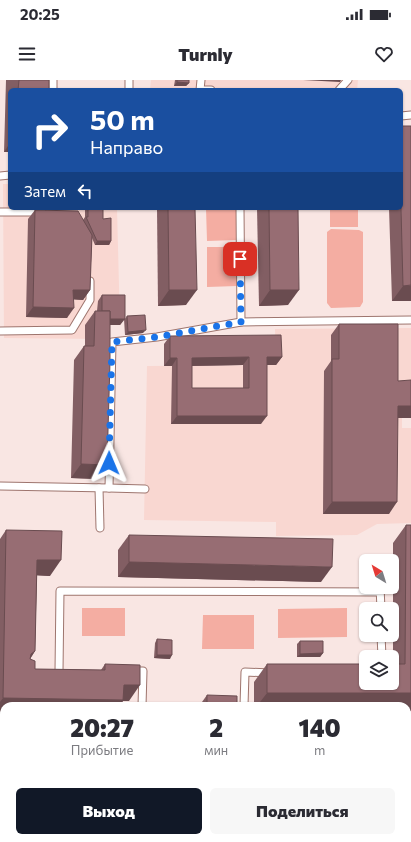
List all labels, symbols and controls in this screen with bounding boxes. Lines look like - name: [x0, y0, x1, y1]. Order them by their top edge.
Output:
- text: 20:25: [20, 5, 60, 23]
- icon: menu: [16, 43, 38, 65]
- text: Turnly: [178, 43, 233, 65]
- icon: heart: [373, 43, 395, 65]
- text: 50 m: [90, 102, 155, 136]
- icon: right: [24, 104, 76, 156]
- text: Направо: [90, 136, 163, 158]
- icon: left: [74, 180, 96, 202]
- text: Затем: [24, 182, 66, 200]
- pin: [223, 242, 257, 276]
- icon: arrive: [229, 248, 251, 270]
- position arrow: [88, 442, 130, 484]
- north arrow: [359, 554, 399, 594]
- map controls: [359, 554, 399, 690]
- button: search: [359, 602, 399, 642]
- button: layers: [359, 650, 399, 690]
- text: 20:27: [70, 713, 134, 742]
- text: 2: [209, 713, 223, 742]
- text: 140: [298, 713, 341, 742]
- text: Прибытие: [71, 742, 133, 758]
- text: мин: [204, 742, 228, 758]
- text: m: [314, 742, 325, 758]
- button: Выход: [16, 788, 202, 834]
- button: Поделиться: [210, 788, 395, 834]

